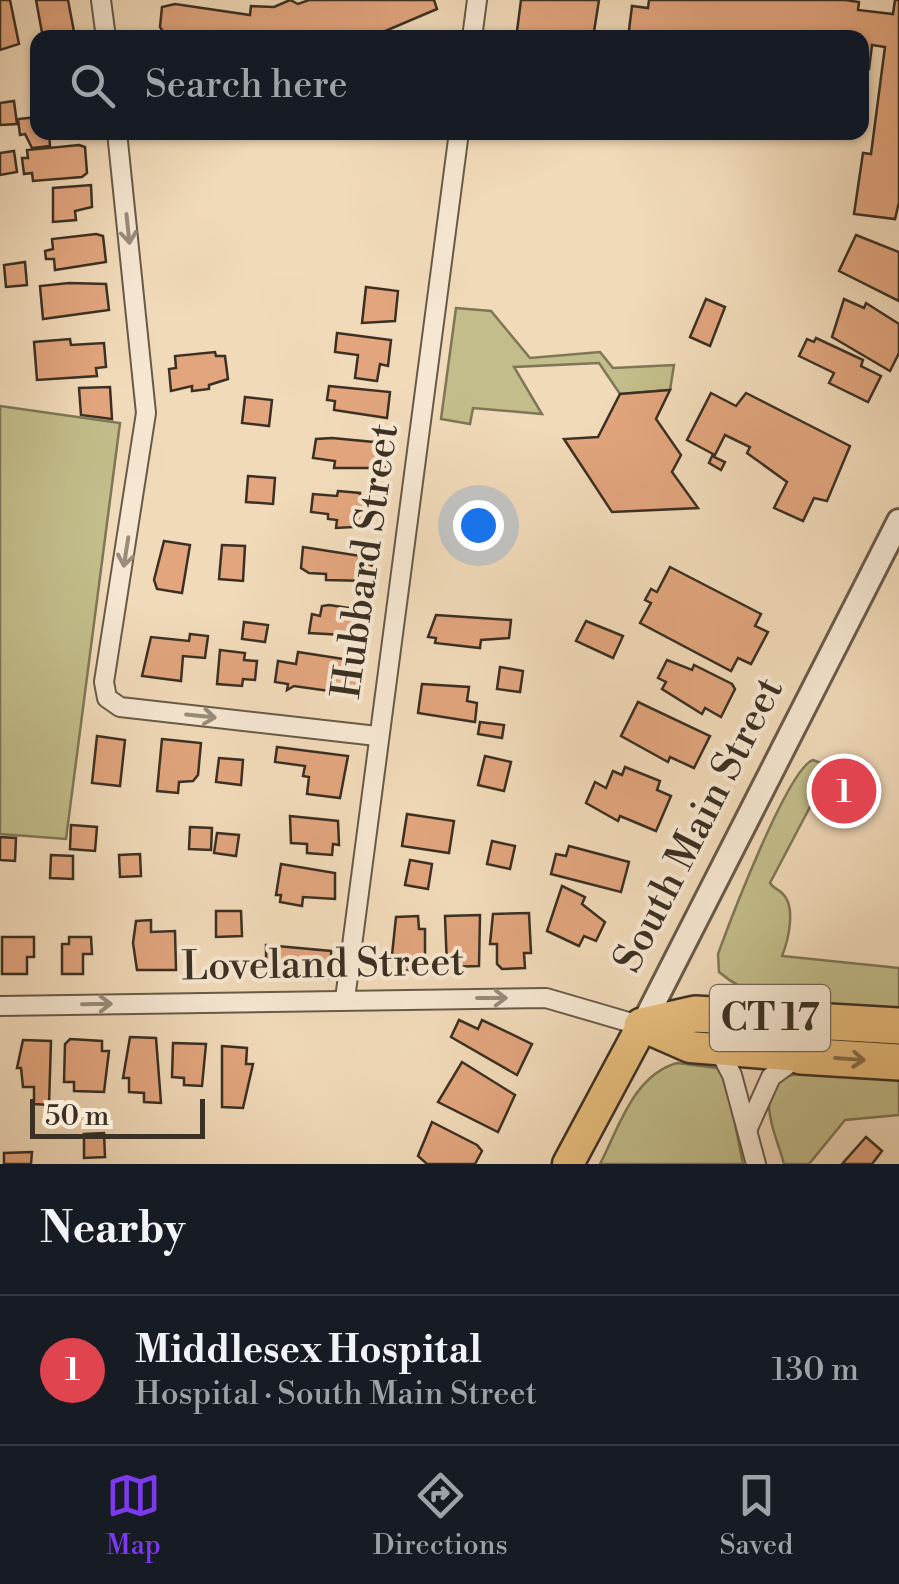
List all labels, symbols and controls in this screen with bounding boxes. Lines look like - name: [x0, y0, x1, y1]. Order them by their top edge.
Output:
- search box: [30, 30, 869, 140]
- icon: search: [65, 58, 120, 113]
- text: Search here: [145, 62, 348, 109]
- one-way arrow: [118, 213, 137, 245]
- street label: Hubbard Street: [322, 420, 410, 702]
- your location: [453, 500, 504, 551]
- one-way arrow: [116, 535, 135, 568]
- street label: South Main Street: [603, 669, 795, 981]
- one-way arrow: [185, 707, 217, 726]
- pin: 1: [812, 754, 876, 828]
- street label: Loveland Street: [181, 938, 465, 992]
- road number: CT 17: [710, 985, 830, 1051]
- one-way arrow: [476, 988, 508, 1008]
- one-way arrow: [81, 994, 113, 1013]
- one-way arrow: [834, 1050, 866, 1069]
- scale bar: [30, 1094, 205, 1138]
- text: 50 m: [45, 1099, 109, 1134]
- text: Nearby: [40, 1203, 185, 1256]
- text: Middlesex Hospital: [135, 1327, 482, 1374]
- text: 1: [65, 1350, 80, 1390]
- text: 130 m: [772, 1350, 859, 1390]
- text: Hospital · South Main Street: [135, 1374, 537, 1414]
- tab: Map: [106, 1468, 161, 1563]
- tab: Directions: [373, 1468, 508, 1563]
- tab: Saved: [720, 1468, 793, 1563]

